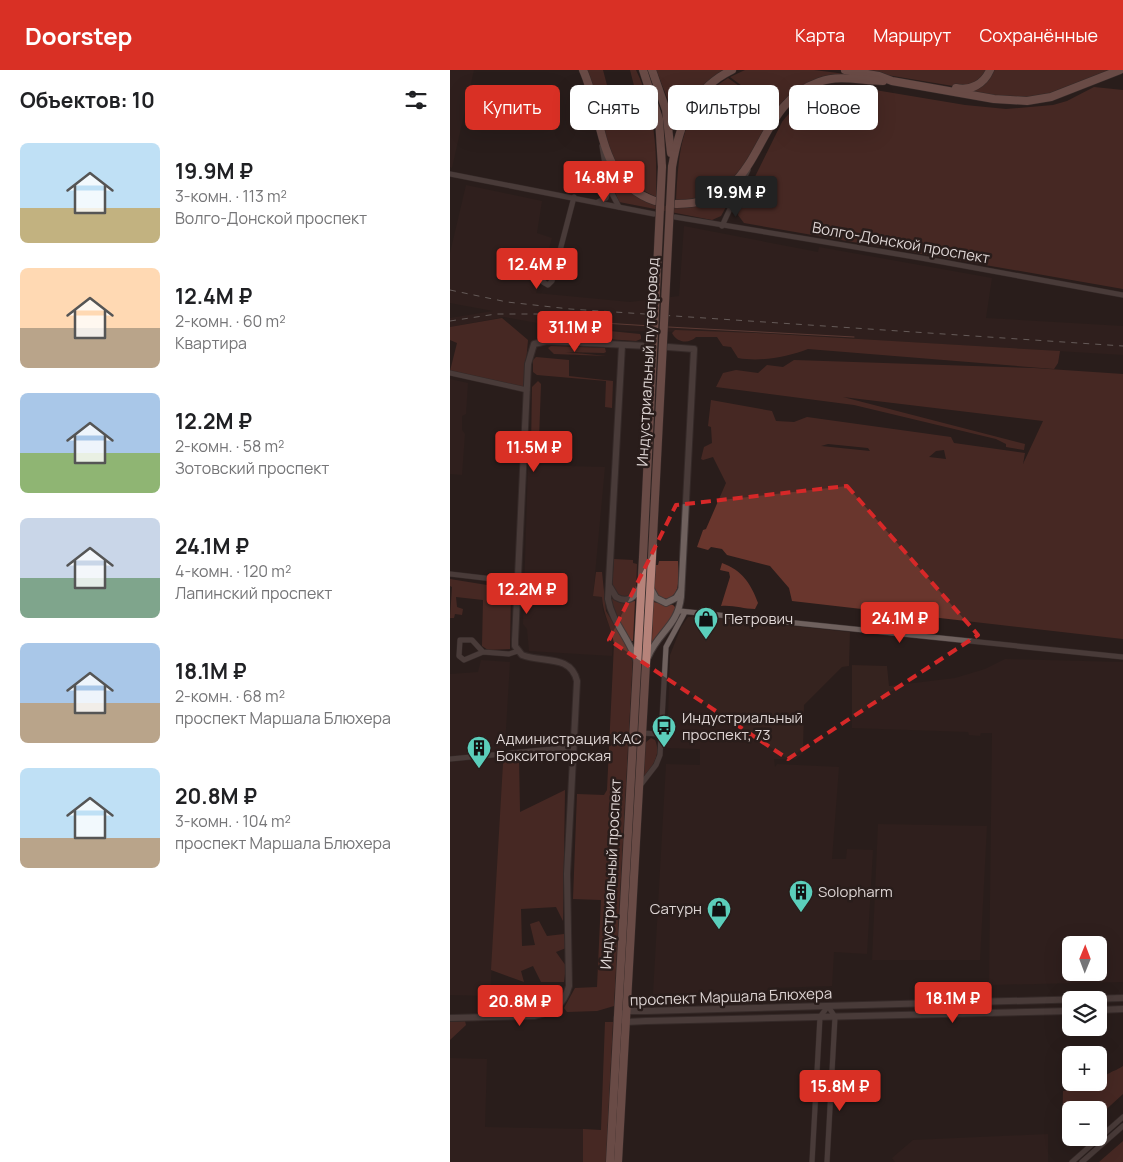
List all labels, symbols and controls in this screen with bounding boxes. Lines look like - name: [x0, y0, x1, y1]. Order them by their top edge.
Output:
- text: Doorstep: [25, 19, 132, 52]
- text: Карта: [795, 23, 845, 47]
- text: Маршрут: [873, 23, 951, 47]
- text: Сохранённые: [979, 23, 1098, 47]
- chip: Купить: [465, 85, 560, 130]
- chip: Снять: [570, 85, 658, 130]
- chip: Фильтры: [668, 85, 779, 130]
- chip: Новое: [789, 85, 878, 130]
- text: Объектов: 10: [20, 86, 155, 114]
- icon: filters: [402, 86, 430, 114]
- text: 19.9M ₽: [175, 157, 253, 185]
- pin: 14.8M ₽: [558, 160, 650, 203]
- icon: home: [60, 163, 120, 223]
- text: 14.8M ₽: [575, 166, 633, 188]
- pin: 19.9M ₽: [690, 176, 782, 218]
- text: 19.9M ₽: [706, 181, 766, 203]
- text: 3-комн. · 113 m²: [175, 185, 287, 207]
- text: Волго-Донской проспект: [175, 207, 367, 229]
- street label: Волго-Донской проспект: [811, 217, 992, 269]
- pin: 12.4M ₽: [491, 248, 583, 290]
- text: 12.4M ₽: [508, 253, 566, 275]
- street label: Индустриальный путепровод: [632, 257, 663, 467]
- text: 12.4M ₽: [175, 282, 252, 310]
- icon: home: [60, 288, 120, 348]
- text: 2-комн. · 60 m²: [175, 310, 286, 332]
- pin: 31.1M ₽: [529, 310, 621, 353]
- text: 31.1M ₽: [548, 316, 602, 338]
- text: Квартира: [175, 332, 247, 354]
- text: 12.2M ₽: [175, 407, 252, 435]
- icon: home: [60, 413, 120, 473]
- pin: 11.5M ₽: [488, 430, 580, 473]
- text: 2-комн. · 58 m²: [175, 435, 284, 457]
- text: 11.5M ₽: [506, 436, 562, 458]
- text: Зотовский проспект: [175, 457, 329, 479]
- text: 24.1M ₽: [175, 532, 249, 560]
- icon: home: [60, 538, 120, 598]
- text: 4-комн. · 120 m²: [175, 560, 291, 582]
- pin: 12.2M ₽: [481, 572, 573, 615]
- text: 12.2M ₽: [498, 578, 556, 600]
- text: Лапинский проспект: [175, 582, 332, 604]
- pin: 24.1M ₽: [854, 602, 946, 644]
- shop icon: Петрович: [693, 606, 719, 640]
- text: 24.1M ₽: [872, 607, 928, 629]
- place label: Петрович: [724, 608, 793, 629]
- text: 18.1M ₽: [175, 657, 247, 685]
- icon: home: [60, 663, 120, 723]
- text: 2-комн. · 68 m²: [175, 685, 285, 707]
- text: проспект Маршала Блюхера: [175, 707, 391, 729]
- place label: Индустриальный проспект, 73: [682, 707, 803, 745]
- bus stop icon: Индустриальный проспект, 73: [651, 714, 677, 748]
- place label: Администрация КАС Бокситогорская: [496, 728, 642, 766]
- building icon: Администрация КАС Бокситогорская: [466, 735, 492, 769]
- street label: Индустриальный проспект: [595, 778, 626, 970]
- text: 20.8M ₽: [175, 782, 257, 810]
- icon: home: [60, 788, 120, 848]
- text: 3-комн. · 104 m²: [175, 810, 291, 832]
- text: проспект Маршала Блюхера: [175, 832, 391, 854]
- building icon: Solopharm: [788, 879, 814, 913]
- place label: Solopharm: [818, 881, 893, 902]
- shop icon: Сатурн: [706, 896, 732, 930]
- place label: Сатурн: [650, 898, 702, 919]
- north arrow: [1062, 936, 1108, 981]
- map controls: [1062, 936, 1107, 1146]
- street label: проспект Маршала Блюхера: [629, 982, 832, 1011]
- pin: 18.1M ₽: [907, 982, 999, 1024]
- pin: 20.8M ₽: [474, 984, 566, 1027]
- text: 18.1M ₽: [926, 987, 980, 1009]
- text: 20.8M ₽: [489, 990, 551, 1012]
- button: layers: [1062, 991, 1107, 1036]
- button: +: [1062, 1046, 1107, 1091]
- pin: 15.8M ₽: [794, 1070, 886, 1112]
- text: 15.8M ₽: [811, 1075, 869, 1097]
- button: −: [1062, 1101, 1107, 1146]

